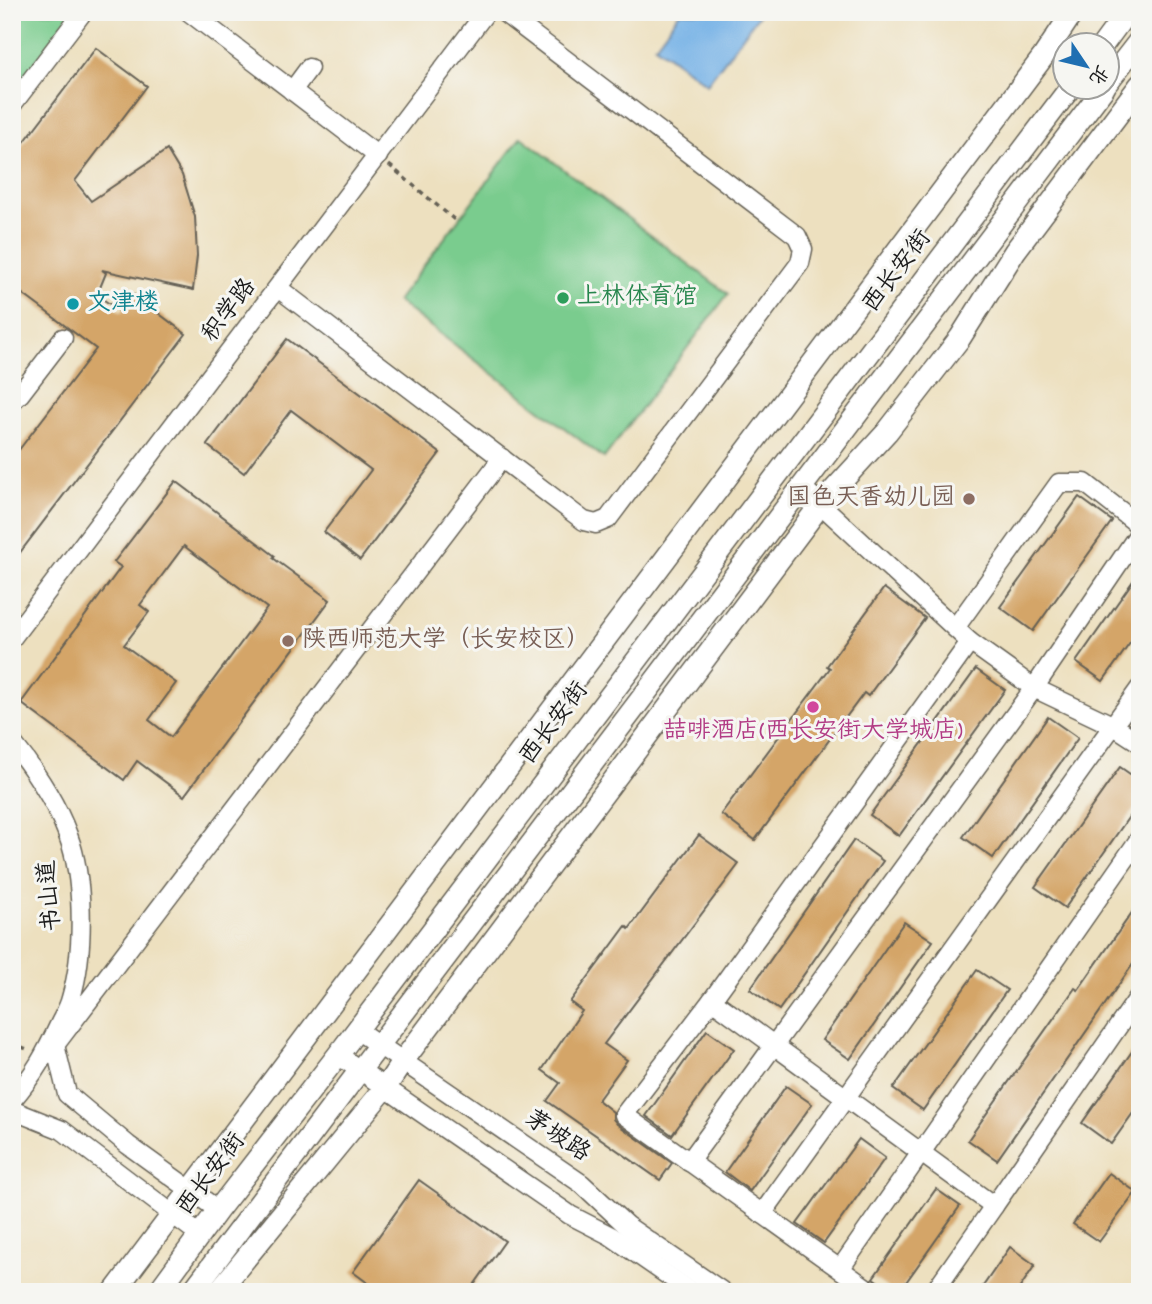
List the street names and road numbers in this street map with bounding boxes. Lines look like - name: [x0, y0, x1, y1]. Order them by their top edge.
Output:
- street label: 西长安街: [856, 223, 940, 321]
- street label: 积学路: [195, 272, 265, 350]
- street label: 西长安街: [513, 675, 597, 773]
- street label: 书山道: [31, 859, 71, 933]
- street label: 茅坡路: [518, 1103, 596, 1171]
- street label: 西长安街: [170, 1126, 254, 1224]

